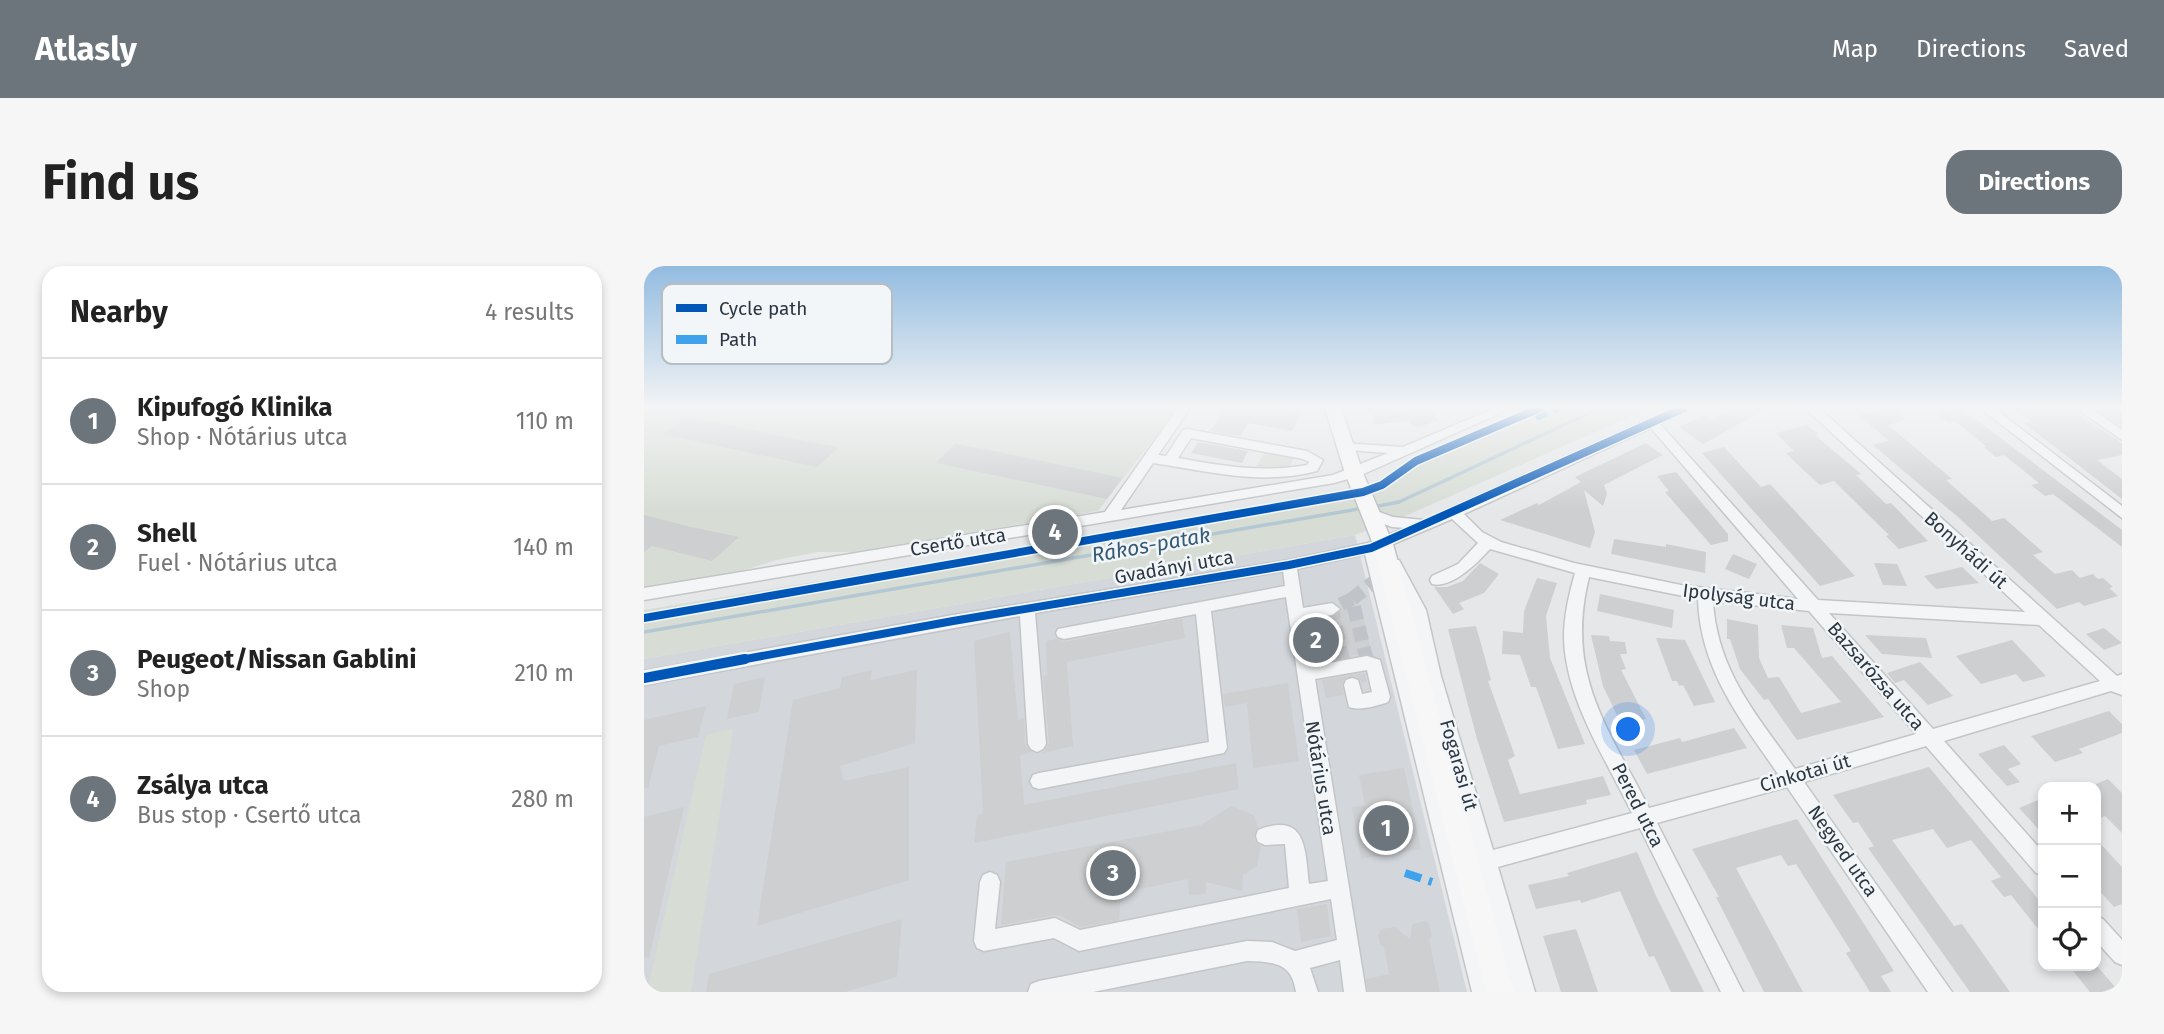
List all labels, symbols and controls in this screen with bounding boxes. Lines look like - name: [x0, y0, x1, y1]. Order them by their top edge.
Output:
- text: Atlasly: [35, 29, 137, 69]
- text: Map: [1832, 35, 1878, 63]
- text: Directions: [1916, 35, 2026, 63]
- text: Saved: [2064, 35, 2129, 63]
- button: Directions: [1946, 150, 2122, 214]
- text: Find us: [42, 153, 199, 212]
- legend: [662, 284, 892, 364]
- text: Nearby: [70, 294, 168, 330]
- text: Cycle path: [719, 297, 807, 320]
- text: 4 results: [485, 298, 574, 326]
- text: Path: [719, 328, 757, 351]
- text: Kipufogó Klinika: [137, 392, 333, 423]
- text: 1: [88, 407, 98, 435]
- text: 110 m: [516, 407, 574, 435]
- text: Shop · Nótárius utca: [137, 423, 348, 451]
- pin: 4: [1032, 506, 1078, 558]
- street label: Bonyhádi út: [1920, 507, 2012, 593]
- text: Shell: [137, 518, 197, 549]
- water label: Rákos-patak: [1090, 522, 1212, 568]
- street label: Csertő utca: [909, 523, 1007, 561]
- text: 2: [87, 533, 99, 561]
- text: 140 m: [513, 533, 574, 561]
- street label: Gvadányi utca: [1113, 545, 1235, 589]
- text: Fuel · Nótárius utca: [137, 549, 338, 577]
- street label: Ipolyság utca: [1681, 579, 1797, 615]
- pin: 2: [1293, 614, 1339, 666]
- street label: Bazsarózsa utca: [1823, 617, 1929, 735]
- text: Peugeot/Nissan Gablini: [137, 644, 416, 675]
- text: 3: [87, 659, 99, 687]
- text: 210 m: [515, 659, 574, 687]
- text: Shop: [137, 675, 190, 703]
- your location: [1611, 712, 1645, 746]
- street label: Fogarasi út: [1435, 717, 1483, 813]
- street label: Nótárius utca: [1301, 719, 1341, 837]
- street label: Cinkotai út: [1757, 749, 1853, 797]
- street label: Pered utca: [1607, 759, 1669, 851]
- text: Zsálya utca: [137, 770, 269, 801]
- map controls: [2038, 782, 2101, 971]
- button: +: [2038, 782, 2101, 845]
- text: 4: [87, 785, 100, 813]
- text: 280 m: [511, 785, 574, 813]
- text: Bus stop · Csertő utca: [137, 801, 362, 829]
- street label: Negyed utca: [1803, 801, 1883, 901]
- pin: 1: [1363, 802, 1409, 854]
- button: −: [2038, 845, 2101, 908]
- pin: 3: [1090, 847, 1136, 899]
- button: locate: [2038, 908, 2101, 971]

